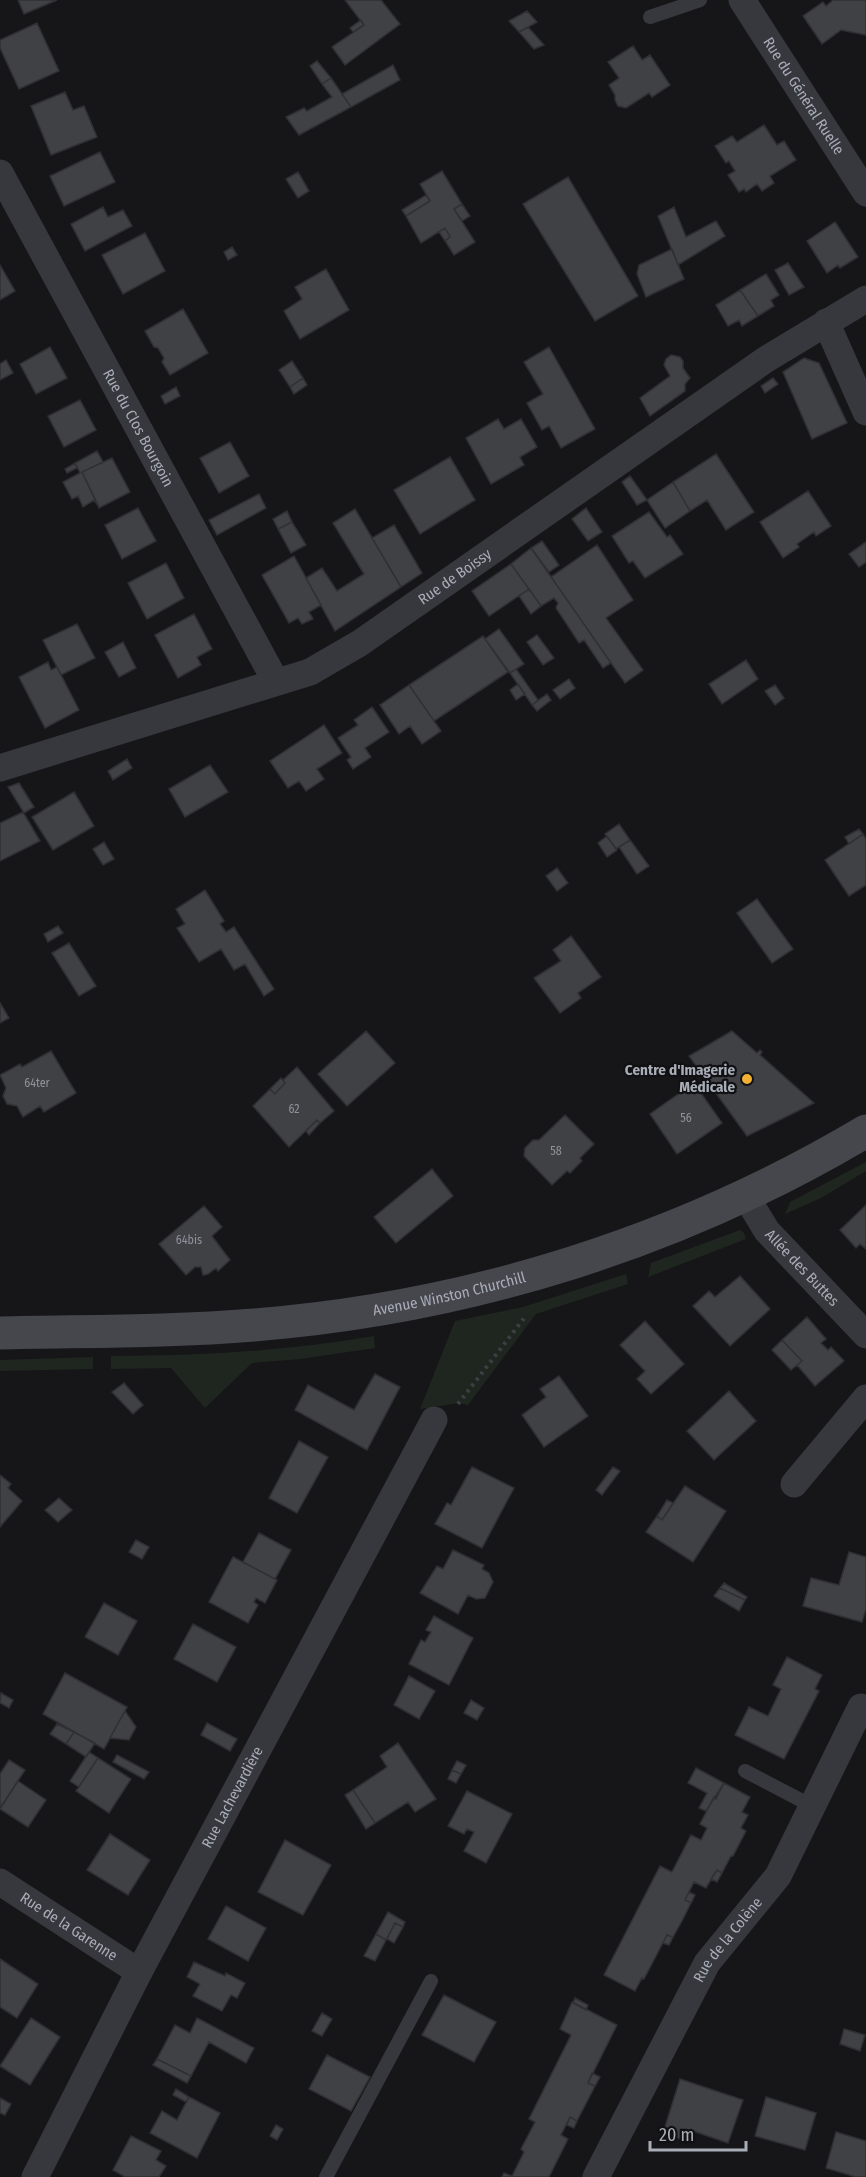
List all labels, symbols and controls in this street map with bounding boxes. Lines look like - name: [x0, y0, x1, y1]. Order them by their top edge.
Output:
- street label: Rue du Général Ruelle: [759, 34, 848, 158]
- street label: Rue du Clos Bourgoin: [99, 366, 177, 490]
- street label: Rue de Boissy: [415, 545, 495, 608]
- place label: Centre d'Imagerie Médicale: [625, 1061, 735, 1096]
- marker: Centre d'Imagerie Médicale: [740, 1072, 754, 1086]
- house number: 64ter: [24, 1076, 51, 1090]
- house number: 62: [288, 1102, 300, 1116]
- house number: 56: [680, 1111, 692, 1125]
- house number: 58: [550, 1144, 562, 1158]
- street label: Allée des Buttes: [761, 1226, 843, 1310]
- house number: 64bis: [176, 1233, 202, 1247]
- street label: Avenue Winston Churchill: [371, 1268, 528, 1319]
- street label: Rue Lachevardière: [198, 1743, 267, 1851]
- street label: Rue de la Garenne: [17, 1889, 121, 1965]
- street label: Rue de la Colène: [690, 1894, 766, 1985]
- scale bar: [650, 2114, 746, 2152]
- text: 20 m: [659, 2124, 694, 2146]

